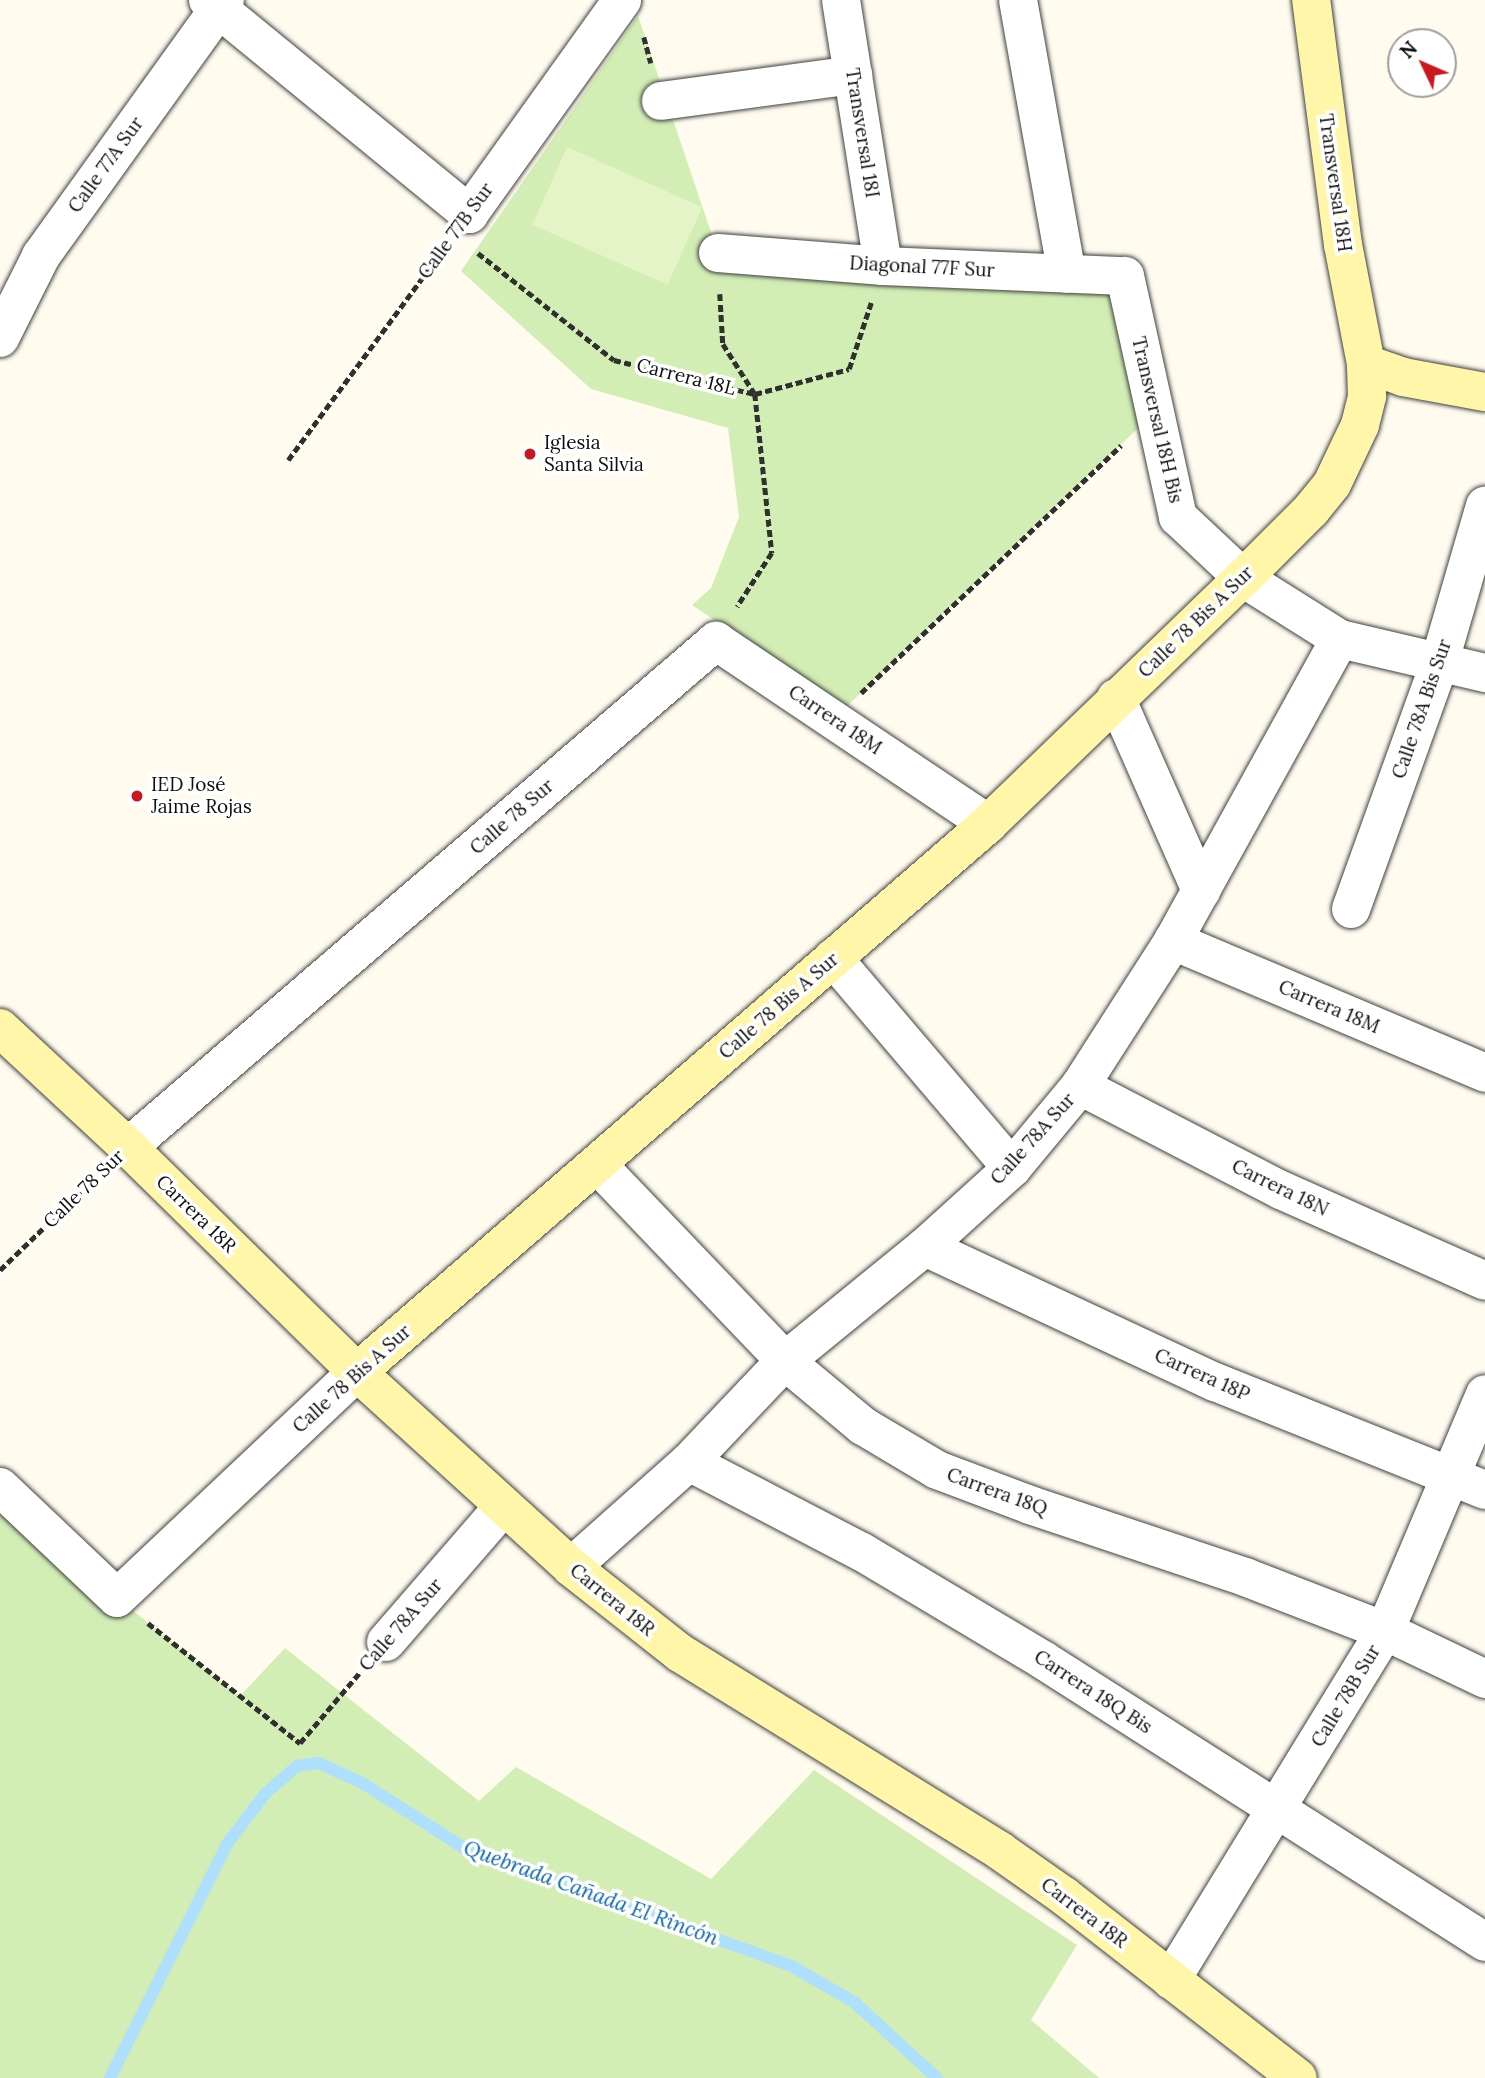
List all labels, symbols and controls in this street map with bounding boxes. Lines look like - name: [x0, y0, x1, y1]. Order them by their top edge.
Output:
- north arrow: [1387, 28, 1457, 98]
- text: N: [1395, 36, 1422, 63]
- street label: Transversal 18I: [841, 67, 883, 199]
- street label: Transversal 18H: [1314, 112, 1356, 254]
- street label: Calle 77A Sur: [64, 113, 148, 217]
- street label: Calle 77B Sur: [413, 178, 499, 284]
- street label: Diagonal 77F Sur: [849, 252, 995, 282]
- street label: Transversal 18H Bis: [1127, 335, 1187, 505]
- street label: Carrera 18L: [634, 354, 738, 400]
- place label: Iglesia Santa Silvia: [544, 432, 644, 476]
- marker: Iglesia Santa Silvia: [522, 446, 538, 462]
- street label: Calle 78 Bis A Sur: [1134, 561, 1258, 683]
- street label: Calle 78A Bis Sur: [1387, 636, 1457, 782]
- street label: Carrera 18M: [784, 680, 886, 760]
- place label: IED José Jaime Rojas: [151, 774, 252, 818]
- street label: Calle 78 Sur: [466, 774, 558, 860]
- marker: IED José Jaime Rojas: [129, 788, 145, 804]
- street label: Calle 78 Bis A Sur: [715, 948, 843, 1064]
- street label: Carrera 18M: [1275, 975, 1383, 1039]
- street label: Calle 78A Sur: [986, 1089, 1080, 1189]
- street label: Calle 78 Sur: [39, 1145, 129, 1233]
- street label: Carrera 18N: [1228, 1155, 1332, 1221]
- street label: Carrera 18R: [151, 1170, 241, 1258]
- street label: Calle 78 Bis A Sur: [288, 1320, 416, 1438]
- street label: Carrera 18P: [1151, 1344, 1253, 1406]
- street label: Carrera 18Q: [944, 1463, 1050, 1521]
- street label: Carrera 18R: [565, 1559, 659, 1641]
- street label: Calle 78A Sur: [355, 1574, 447, 1676]
- street label: Calle 78B Sur: [1307, 1641, 1385, 1751]
- street label: Carrera 18Q Bis: [1030, 1645, 1156, 1739]
- water label: Quebrada Cañada El Rincón: [460, 1835, 722, 1951]
- street label: Carrera 18R: [1036, 1873, 1132, 1953]

